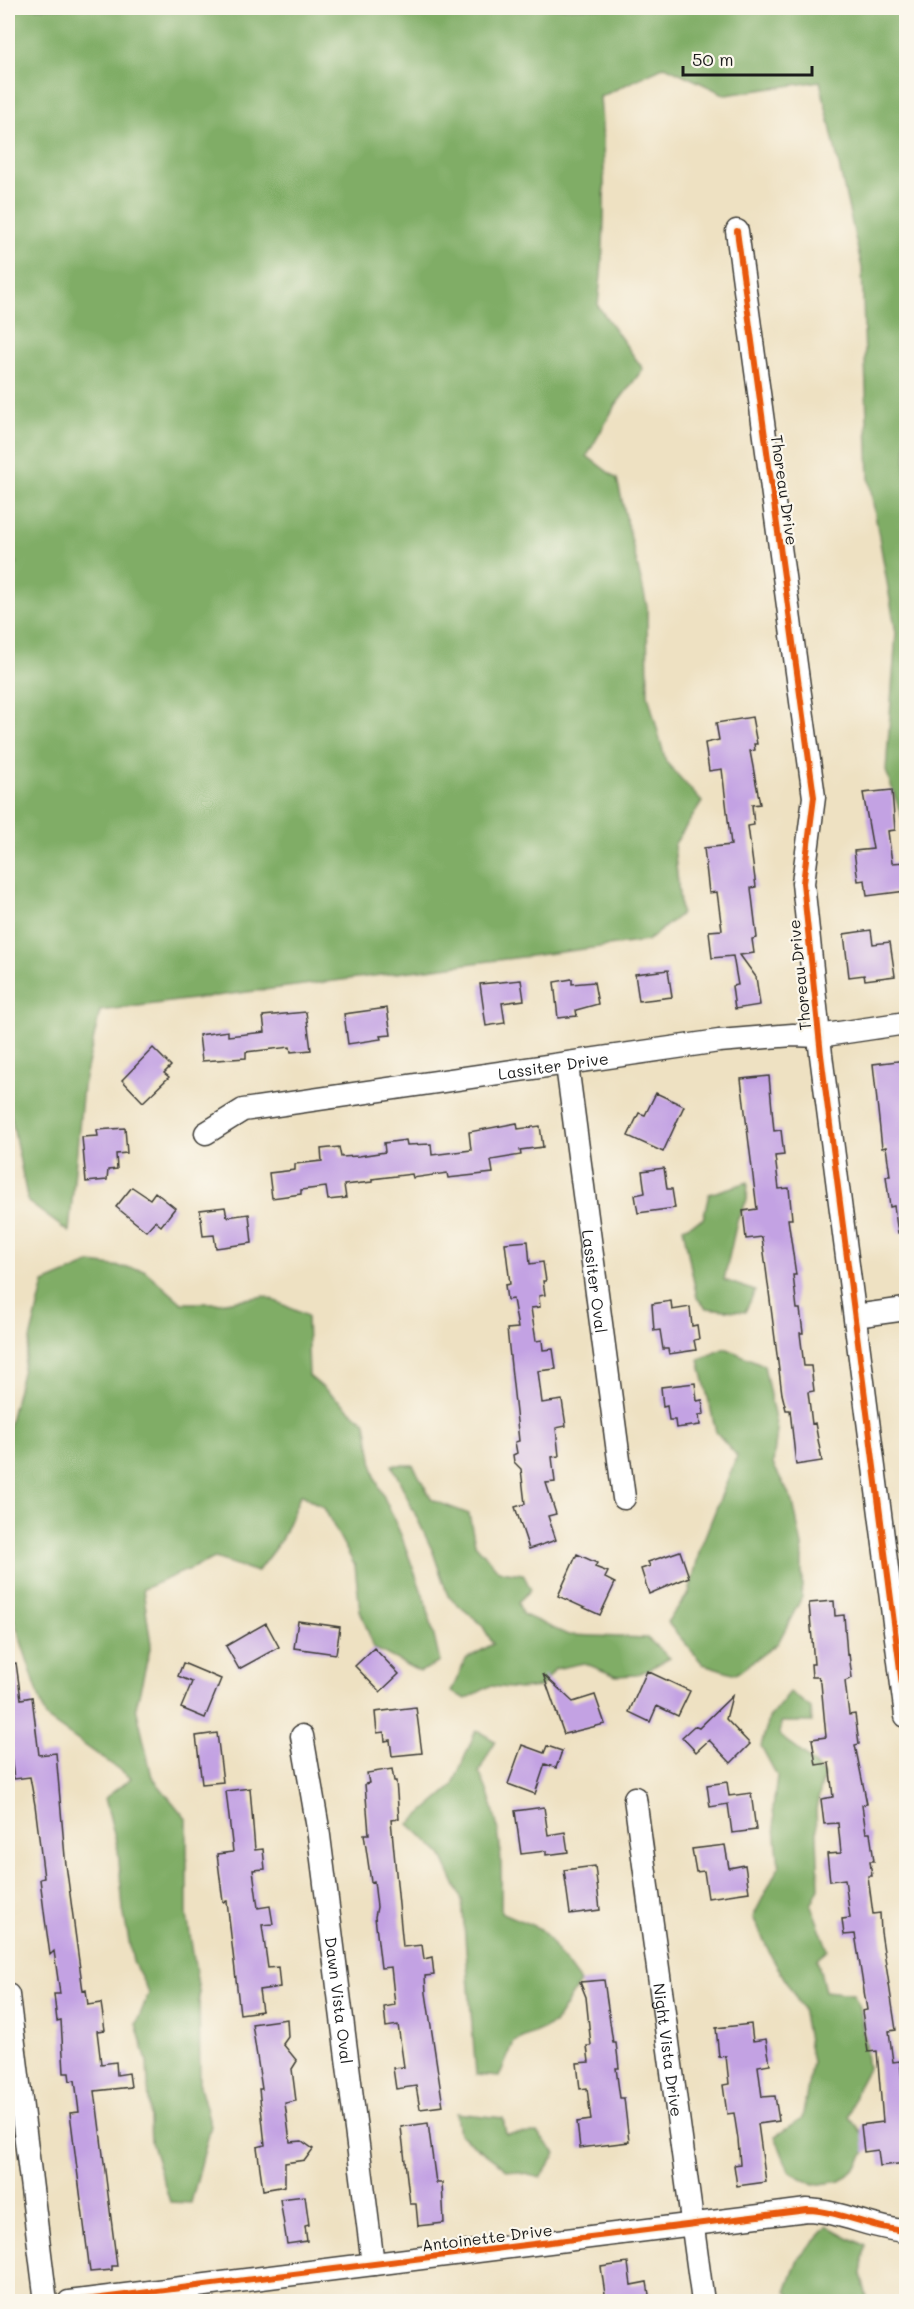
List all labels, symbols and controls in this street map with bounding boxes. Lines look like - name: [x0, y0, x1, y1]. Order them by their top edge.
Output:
- scale bar: [683, 39, 812, 77]
- text: 50 m: [692, 47, 734, 71]
- street label: Thoreau Drive: [767, 433, 803, 547]
- street label: Thoreau Drive: [783, 918, 815, 1032]
- street label: Lassiter Drive: [497, 1047, 610, 1083]
- street label: Lassiter Oval: [578, 1228, 613, 1334]
- street label: Dawn Vista Oval: [321, 1936, 358, 2065]
- street label: Night Vista Drive: [650, 1982, 688, 2118]
- street label: Antoinette Drive: [420, 2219, 554, 2255]

